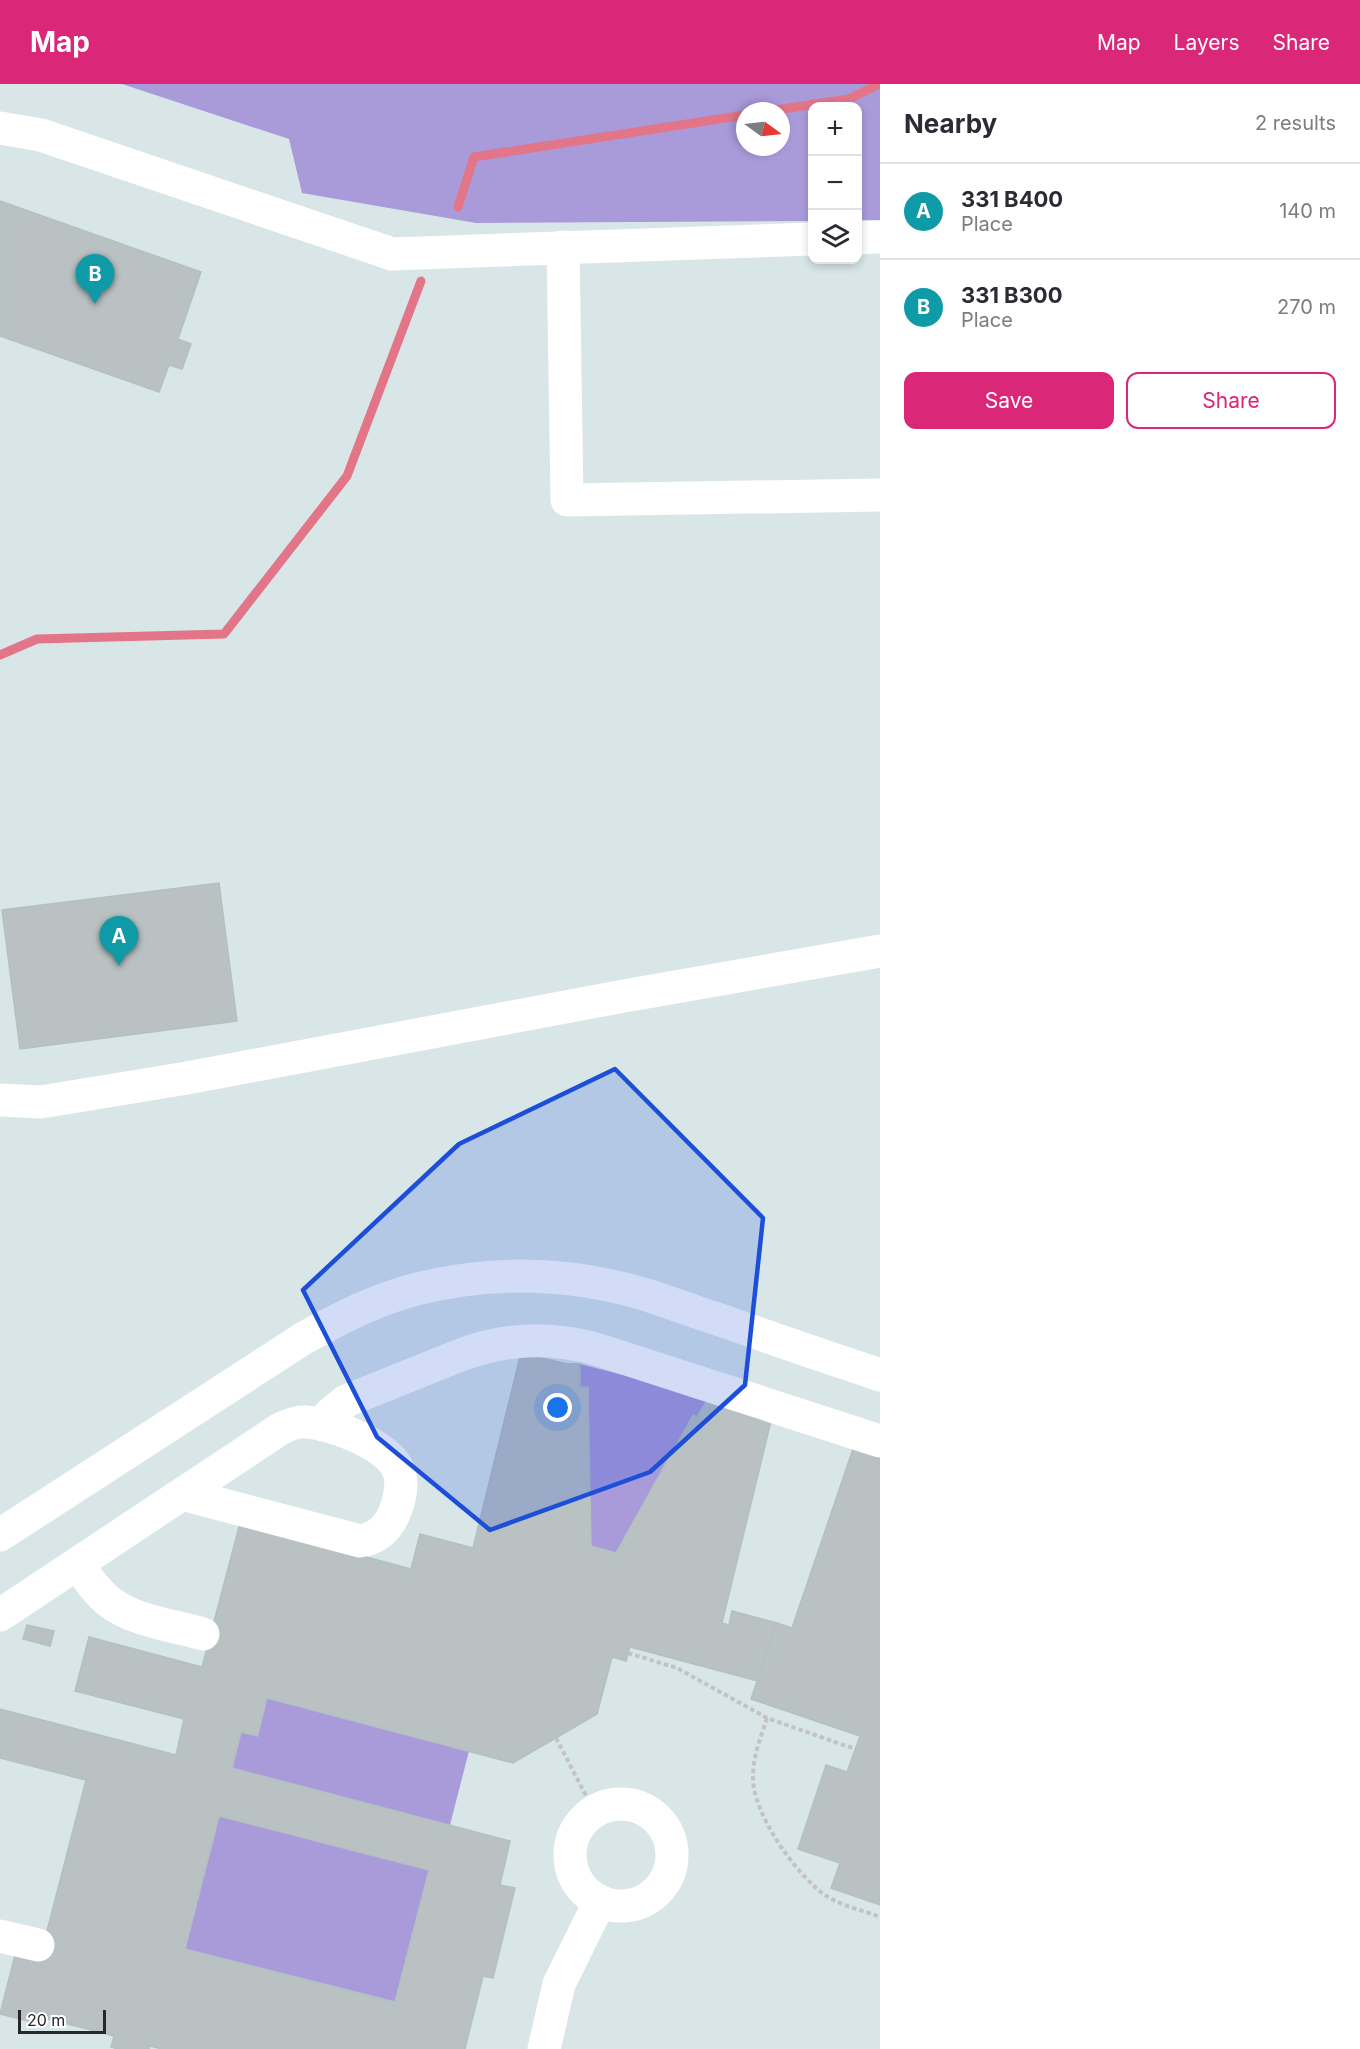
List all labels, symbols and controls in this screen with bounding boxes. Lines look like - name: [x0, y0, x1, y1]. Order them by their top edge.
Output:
- text: Map: [30, 25, 90, 59]
- text: Map: [1097, 30, 1141, 55]
- text: Layers: [1174, 30, 1240, 55]
- text: Share: [1273, 30, 1330, 55]
- north arrow: [736, 102, 790, 156]
- map controls: [808, 102, 862, 264]
- button: +: [808, 102, 862, 156]
- text: Nearby: [904, 108, 997, 139]
- text: 2 results: [1255, 111, 1336, 135]
- button: −: [808, 156, 862, 210]
- text: 331 B400: [961, 186, 1063, 212]
- text: A: [916, 199, 931, 223]
- text: 140 m: [1279, 199, 1336, 223]
- button: layers: [808, 210, 862, 264]
- text: Place: [961, 212, 1013, 236]
- pin: B: [76, 254, 115, 304]
- text: 331 B300: [961, 282, 1063, 308]
- text: B: [917, 295, 930, 319]
- text: 270 m: [1277, 295, 1336, 319]
- text: Place: [961, 308, 1013, 332]
- button: Save: [904, 372, 1114, 429]
- button: Share: [1126, 372, 1336, 429]
- pin: A: [100, 916, 138, 966]
- your location: [543, 1393, 572, 1422]
- scale bar: [18, 2007, 106, 2034]
- text: 20 m: [27, 2010, 65, 2030]

